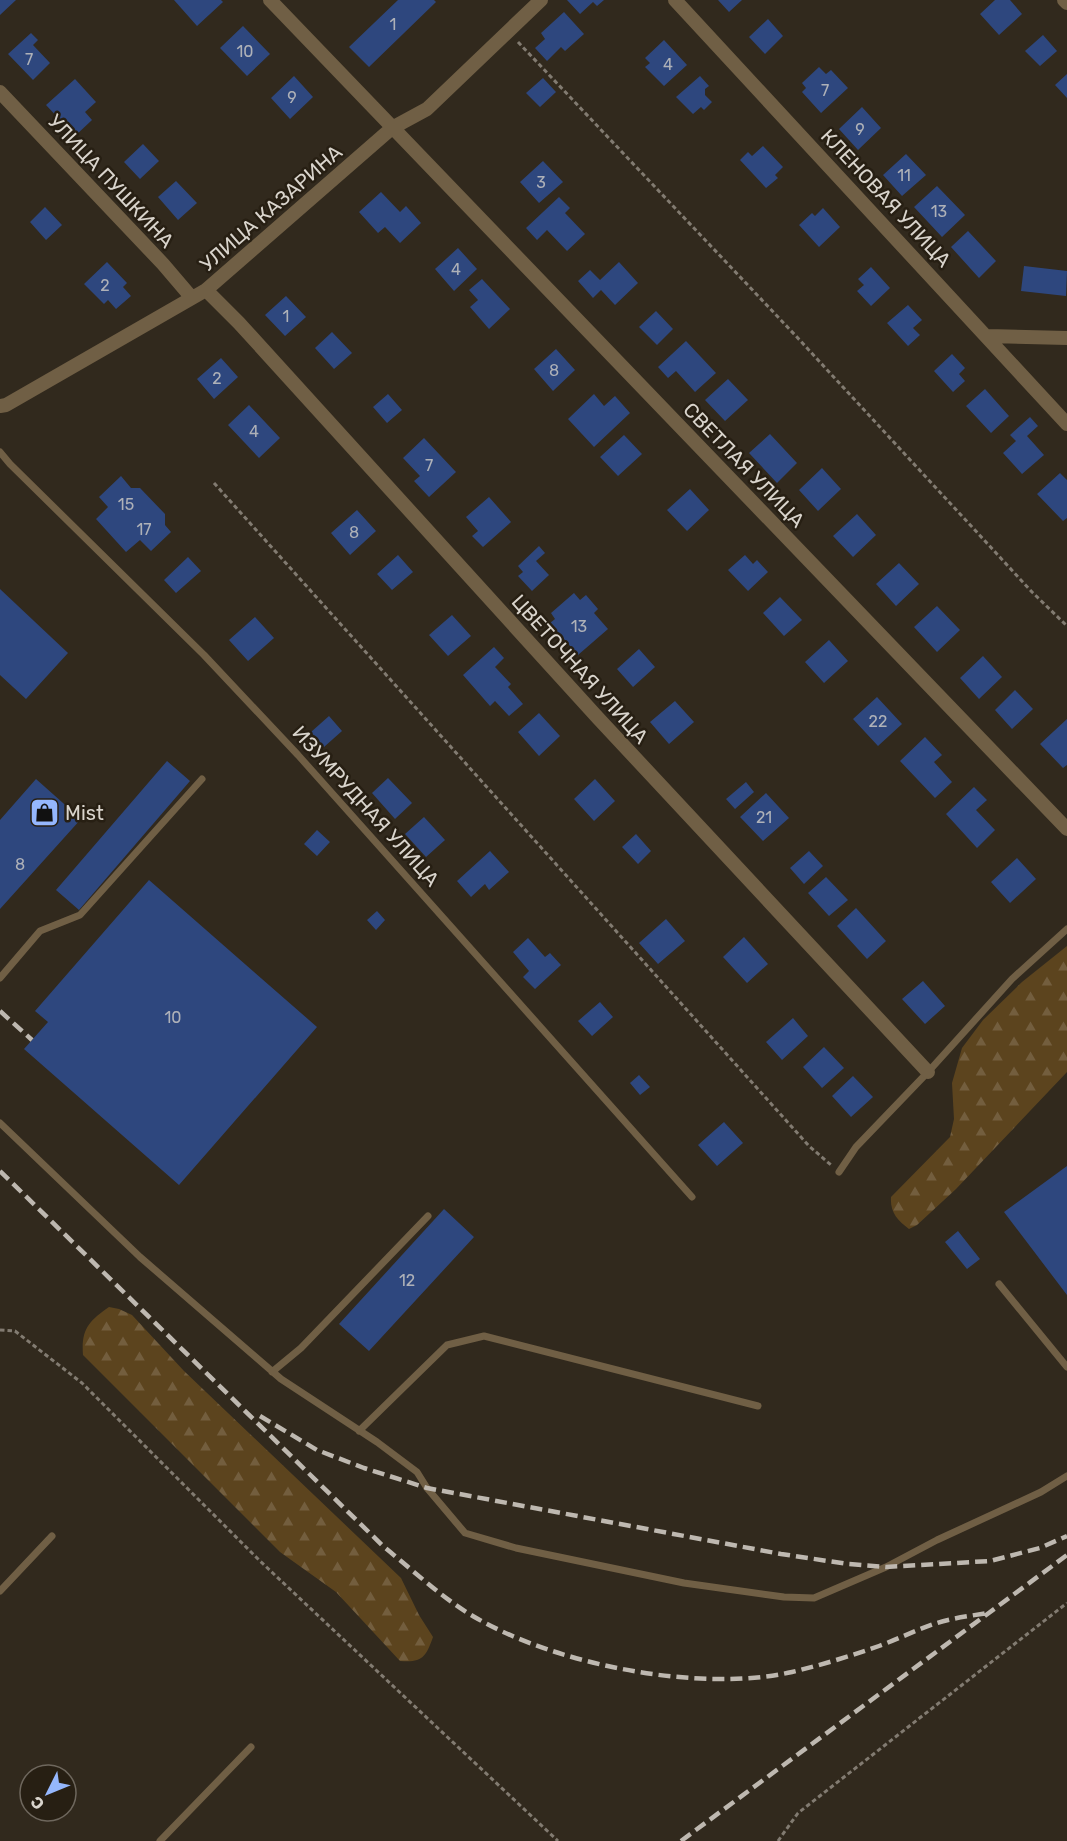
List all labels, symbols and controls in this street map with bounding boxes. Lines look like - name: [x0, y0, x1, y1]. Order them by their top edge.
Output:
- house number: 1: [390, 15, 396, 34]
- house number: 10: [236, 42, 254, 61]
- house number: 7: [25, 50, 33, 69]
- house number: 4: [663, 55, 673, 74]
- house number: 7: [821, 81, 829, 100]
- house number: 9: [287, 88, 297, 107]
- street label: УЛИЦА ПУШКИНА: [43, 109, 179, 253]
- house number: 9: [855, 120, 865, 139]
- street label: КЛЕНОВАЯ УЛИЦА: [816, 124, 956, 272]
- street label: УЛИЦА КАЗАРИНА: [195, 140, 347, 276]
- house number: 11: [897, 166, 911, 185]
- house number: 3: [536, 173, 546, 192]
- house number: 13: [931, 202, 947, 221]
- house number: 4: [451, 260, 461, 279]
- house number: 2: [100, 276, 110, 295]
- house number: 1: [283, 307, 289, 326]
- house number: 8: [549, 361, 559, 380]
- house number: 2: [212, 369, 222, 388]
- street label: СВЕТЛАЯ УЛИЦА: [678, 398, 810, 532]
- house number: 4: [249, 422, 259, 441]
- house number: 7: [425, 456, 433, 475]
- house number: 15: [118, 495, 134, 514]
- house number: 17: [136, 520, 152, 539]
- house number: 8: [349, 523, 359, 542]
- street label: ЦВЕТОЧНАЯ УЛИЦА: [507, 590, 653, 748]
- house number: 13: [571, 617, 587, 636]
- house number: 22: [869, 712, 887, 731]
- street label: ИЗУМРУДНАЯ УЛИЦА: [288, 721, 444, 891]
- shop icon: Mist: [28, 797, 60, 829]
- place label: Mist: [65, 801, 104, 825]
- house number: 21: [756, 808, 772, 827]
- house number: 8: [15, 855, 25, 874]
- house number: 10: [164, 1008, 182, 1027]
- house number: 12: [399, 1271, 415, 1290]
- north arrow: [18, 1763, 78, 1823]
- text: С: [27, 1792, 48, 1813]

